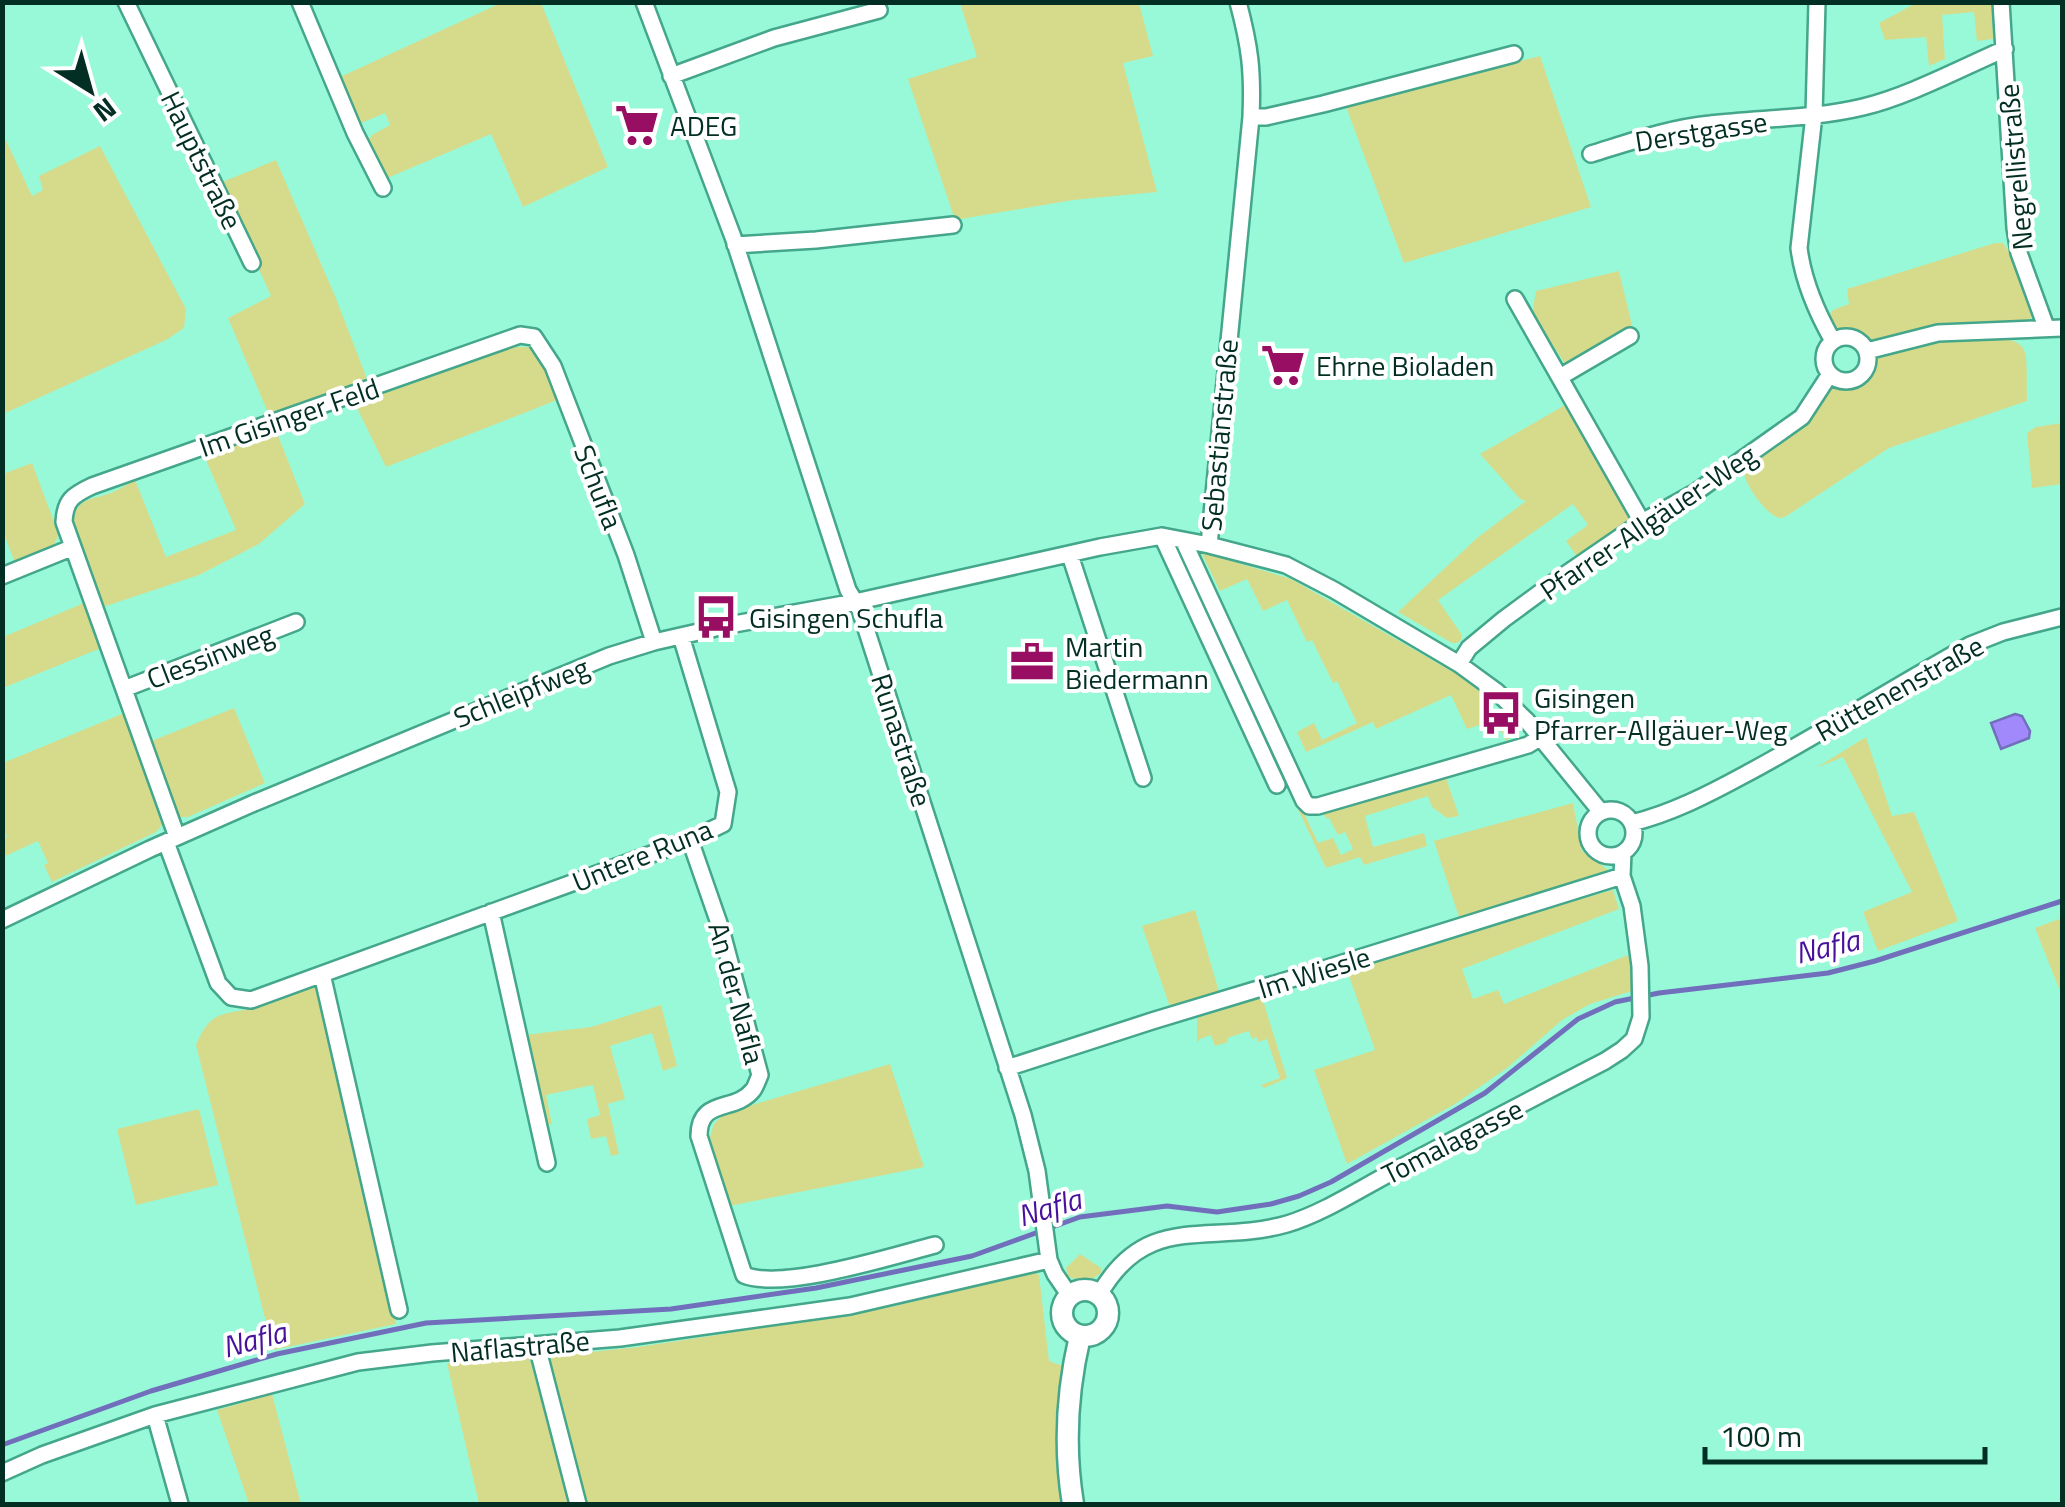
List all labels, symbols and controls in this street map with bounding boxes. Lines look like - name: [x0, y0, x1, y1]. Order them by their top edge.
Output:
- north arrow: [40, 40, 140, 140]
- street label: Negrellistraße: [1986, 82, 2044, 252]
- street label: Hauptstraße: [150, 84, 254, 236]
- text: N: [85, 87, 126, 133]
- street label: Derstgasse: [1632, 99, 1770, 163]
- supermarket icon: ADEG: [613, 101, 661, 149]
- place label: ADEG: [670, 104, 737, 147]
- street label: Sebastianstraße: [1189, 337, 1249, 533]
- supermarket icon: Ehrne Bioladen: [1259, 341, 1307, 389]
- place label: Ehrne Bioladen: [1316, 344, 1494, 387]
- street label: Im Gisinger Feld: [193, 366, 385, 468]
- street label: Pfarrer-Allgäuer-Weg: [1531, 433, 1765, 611]
- street label: Schufla: [563, 439, 635, 535]
- bus stop icon: Gisingen Schufla: [692, 593, 740, 641]
- place label: Gisingen Schufla: [749, 596, 943, 639]
- street label: Clessinweg: [140, 612, 280, 700]
- street label: Rüttenenstraße: [1807, 624, 1991, 752]
- place label: Martin Biedermann: [1065, 625, 1209, 700]
- office icon: Martin Biedermann: [1008, 638, 1056, 686]
- street label: Schleipfweg: [447, 645, 595, 739]
- street label: Runastraße: [860, 668, 944, 812]
- place label: Gisingen Pfarrer-Allgäuer-Weg: [1534, 676, 1788, 751]
- bus stop icon: Gisingen Pfarrer-Allgäuer-Weg: [1477, 689, 1525, 737]
- street label: Untere Runa: [565, 807, 719, 903]
- water label: Nafla: [1790, 916, 1866, 976]
- street label: An der Nafla: [697, 917, 777, 1069]
- street label: Im Wiesle: [1253, 935, 1375, 1009]
- street label: Tomalagasse: [1374, 1087, 1530, 1195]
- water label: Nafla: [1011, 1175, 1088, 1238]
- water label: Nafla: [217, 1308, 293, 1370]
- street label: Naflastraße: [449, 1319, 591, 1373]
- scale bar: [1705, 1402, 1985, 1464]
- text: 100 m: [1720, 1413, 1802, 1459]

